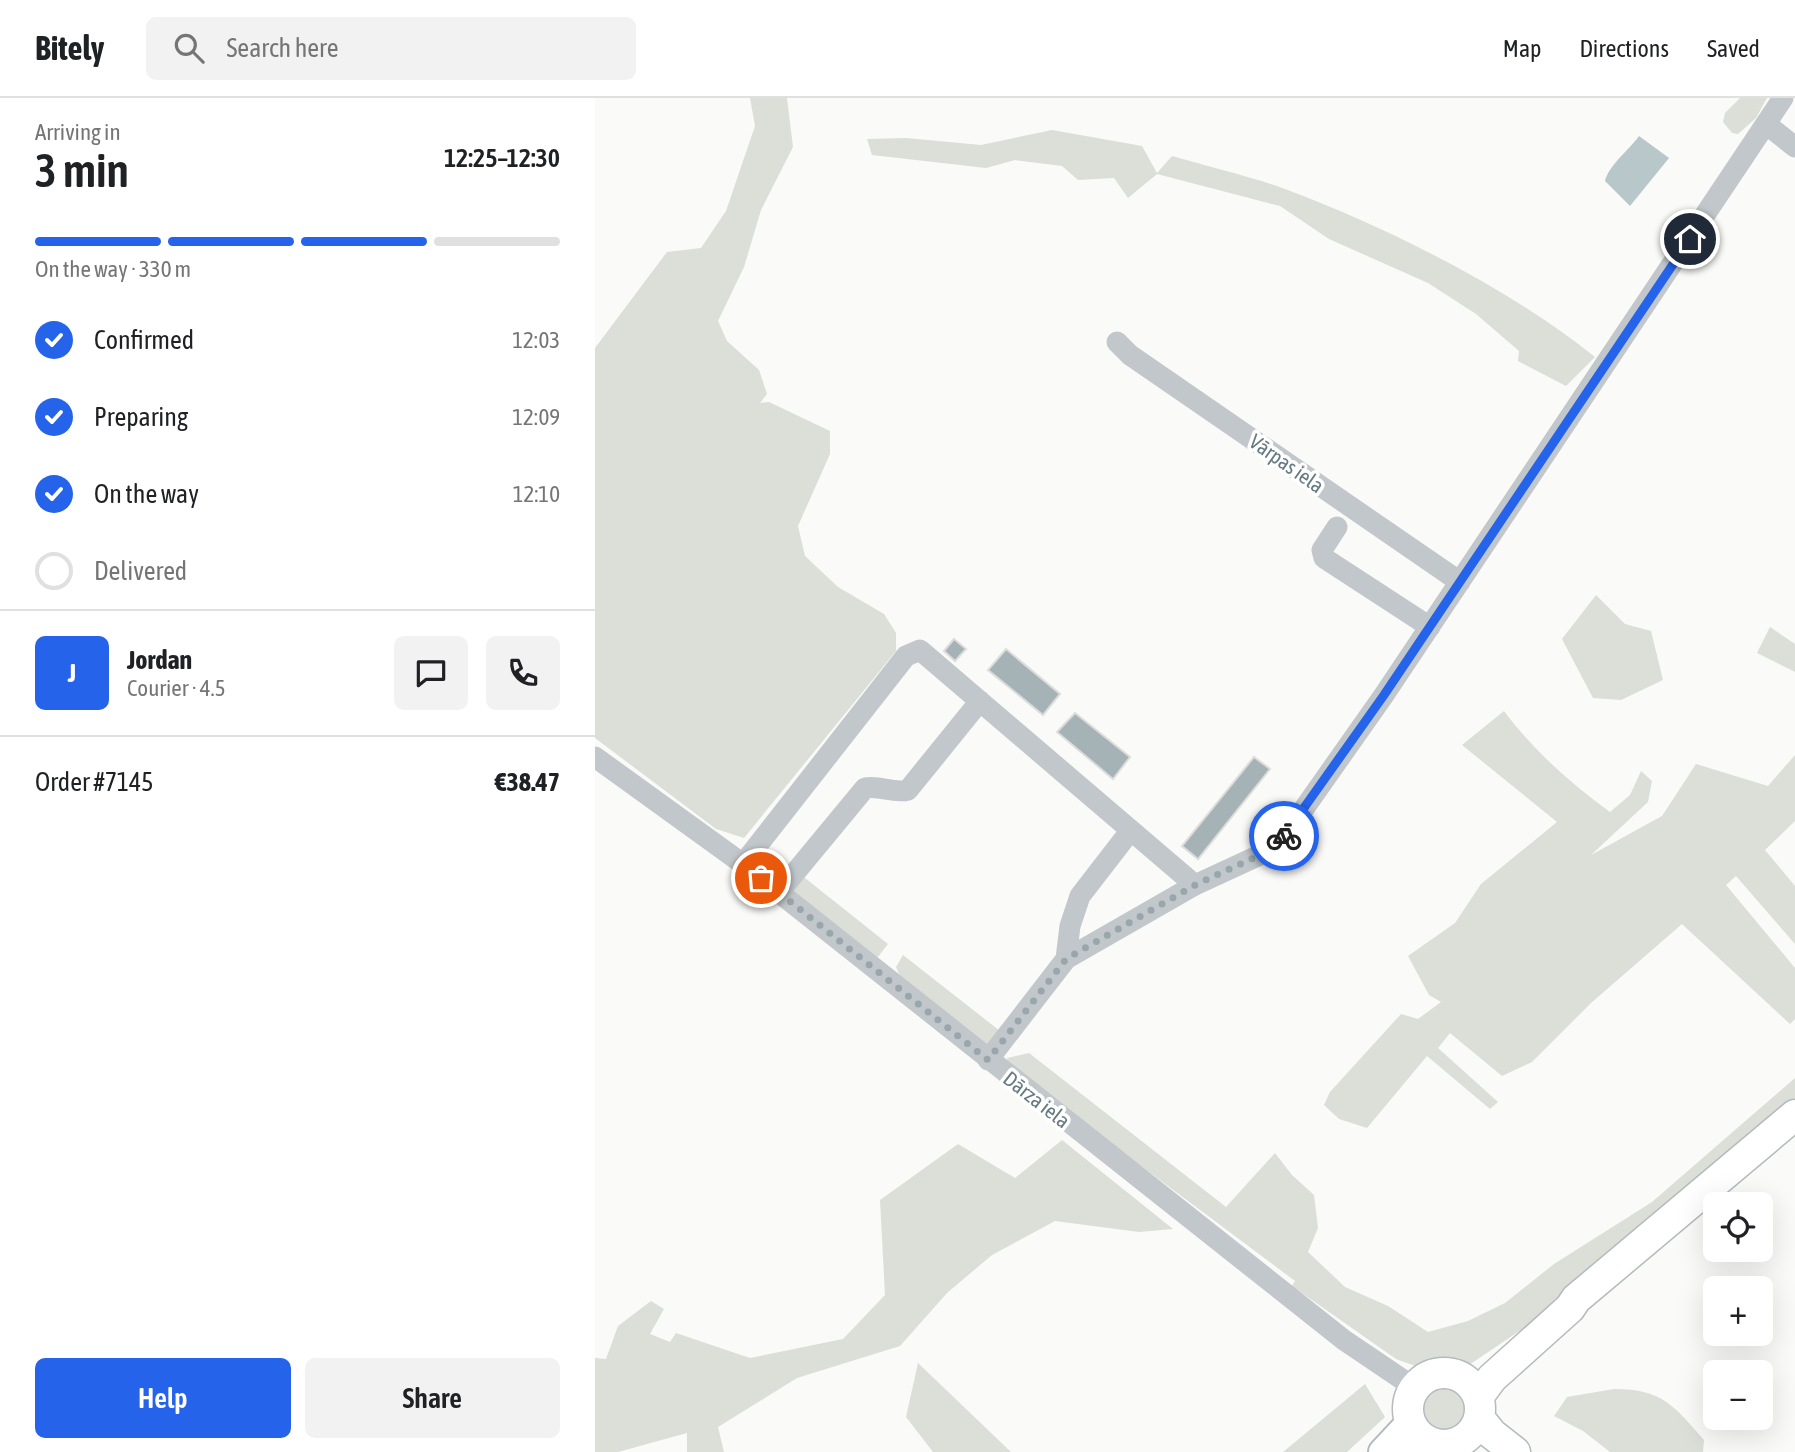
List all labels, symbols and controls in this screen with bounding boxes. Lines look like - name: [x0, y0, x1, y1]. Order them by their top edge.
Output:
- search box: [146, 17, 636, 80]
- text: Bitely: [35, 29, 104, 67]
- icon: search: [170, 29, 208, 67]
- text: Search here: [226, 33, 339, 63]
- text: Map: [1503, 35, 1541, 62]
- text: Directions: [1579, 35, 1669, 62]
- text: Saved: [1707, 35, 1760, 62]
- text: Arriving in: [35, 119, 121, 145]
- text: 12:25–12:30: [444, 143, 560, 173]
- text: 3 min: [35, 144, 129, 197]
- pin: [1660, 209, 1720, 269]
- icon: home: [1671, 220, 1709, 258]
- text: On the way · 330 m: [35, 256, 191, 282]
- icon: check: [35, 321, 73, 359]
- text: Confirmed: [94, 325, 194, 355]
- text: 12:03: [512, 327, 560, 353]
- icon: check: [35, 398, 73, 436]
- text: Preparing: [94, 402, 188, 432]
- text: 12:09: [512, 404, 560, 430]
- street label: Vārpas iela: [1245, 429, 1329, 497]
- icon: check: [35, 475, 73, 513]
- text: On the way: [94, 479, 199, 509]
- text: 12:10: [513, 481, 560, 507]
- text: Delivered: [94, 556, 187, 586]
- button: chat: [394, 636, 468, 710]
- button: phone: [486, 636, 560, 710]
- text: Jordan: [127, 645, 192, 675]
- text: J: [68, 658, 76, 688]
- text: Courier · 4.5: [127, 675, 226, 701]
- text: Order #7145: [35, 767, 154, 797]
- text: €38.47: [495, 767, 560, 797]
- courier: [1249, 801, 1319, 871]
- icon: bike: [1265, 817, 1303, 855]
- pin: [731, 848, 791, 908]
- icon: bag: [742, 859, 780, 897]
- street label: Dārza iela: [999, 1066, 1075, 1132]
- map controls: [1703, 1192, 1773, 1430]
- button: locate: [1703, 1192, 1773, 1262]
- button: +: [1703, 1276, 1773, 1346]
- button: Help: [35, 1358, 291, 1438]
- button: Share: [305, 1358, 560, 1438]
- button: −: [1703, 1360, 1773, 1430]

